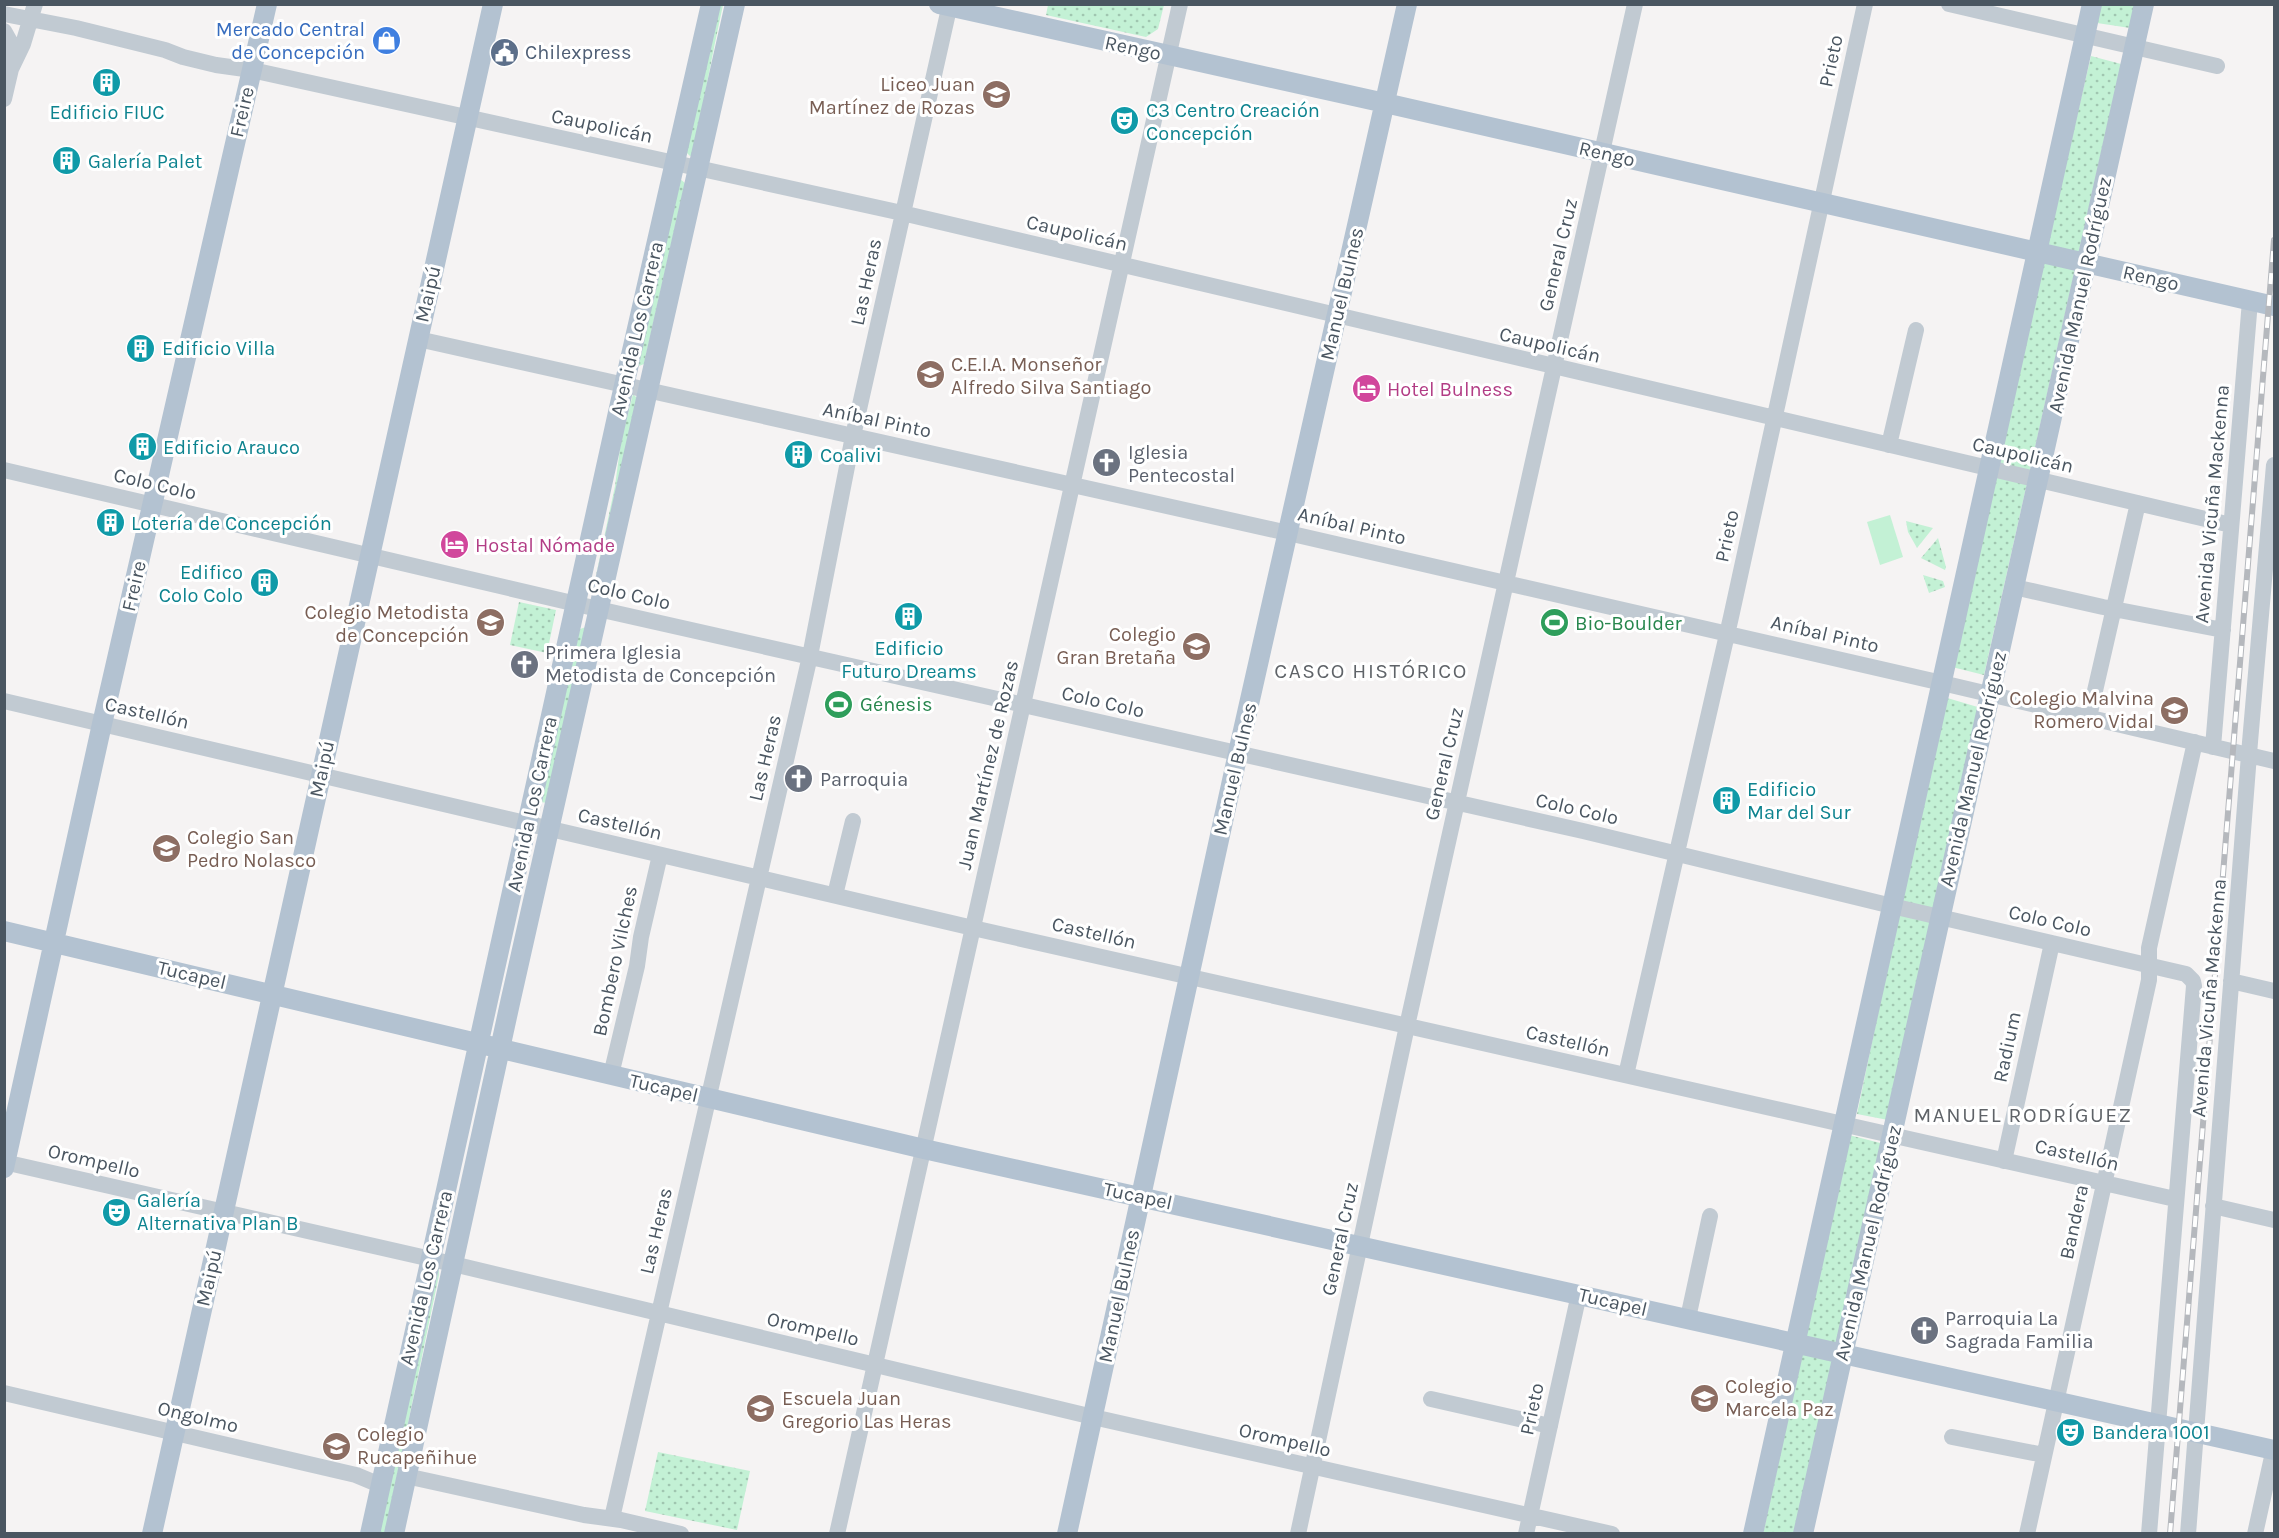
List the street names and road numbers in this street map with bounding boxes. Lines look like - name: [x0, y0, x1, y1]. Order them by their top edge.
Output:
- street label: Rengo: [1103, 31, 1163, 65]
- street label: Prieto: [1814, 33, 1848, 89]
- street label: Freire: [225, 84, 259, 140]
- street label: Caupolicán: [549, 104, 655, 148]
- street label: Rengo: [1577, 136, 1637, 172]
- street label: Avenida Manuel Rodríguez: [2044, 175, 2116, 415]
- street label: General Cruz: [1534, 196, 1582, 314]
- street label: Caupolicán: [1024, 210, 1130, 256]
- street label: Manuel Bulnes: [1316, 225, 1368, 363]
- street label: Las Heras: [846, 237, 886, 327]
- street label: Avenida Los Carrera: [606, 239, 668, 419]
- street label: Rengo: [2121, 260, 2181, 296]
- street label: Maipú: [410, 263, 446, 325]
- street label: Caupolicán: [1497, 322, 1603, 368]
- street label: Avenida Vicuña Mackenna: [2190, 384, 2234, 624]
- street label: Aníbal Pinto: [821, 397, 933, 443]
- street label: Caupolicán: [1970, 432, 2076, 478]
- street label: Colo Colo: [111, 463, 199, 505]
- street label: Aníbal Pinto: [1296, 502, 1408, 550]
- street label: Prieto: [1710, 508, 1744, 564]
- street label: Freire: [117, 558, 151, 614]
- street label: Colo Colo: [585, 573, 673, 615]
- street label: Aníbal Pinto: [1769, 610, 1881, 658]
- street label: Avenida Manuel Rodríguez: [1935, 649, 2011, 889]
- street label: Juan Martínez de Rozas: [953, 658, 1023, 872]
- street label: Colo Colo: [1059, 681, 1147, 723]
- street label: Castellón: [103, 692, 191, 734]
- street label: Manuel Bulnes: [1209, 700, 1261, 838]
- street label: General Cruz: [1420, 705, 1468, 823]
- street label: Las Heras: [744, 713, 786, 803]
- street label: Avenida Los Carrera: [502, 714, 562, 894]
- street label: Maipú: [305, 738, 339, 800]
- street label: Colo Colo: [1533, 788, 1621, 830]
- street label: Castellón: [576, 803, 664, 845]
- street label: Avenida Vicuña Mackenna: [2187, 878, 2231, 1118]
- street label: Bombero Vilches: [588, 884, 642, 1038]
- street label: Colo Colo: [2006, 900, 2094, 942]
- street label: Castellón: [1050, 912, 1138, 954]
- street label: Tucapel: [155, 956, 229, 994]
- street label: Radium: [1988, 1009, 2026, 1085]
- street label: Castellón: [1524, 1020, 1612, 1062]
- street label: Tucapel: [627, 1069, 701, 1107]
- street label: Avenida Manuel Rodríguez: [1830, 1123, 1906, 1363]
- street label: Castellón: [2033, 1134, 2121, 1176]
- street label: Orompello: [46, 1139, 142, 1183]
- street label: Tucapel: [1102, 1178, 1174, 1214]
- street label: General Cruz: [1317, 1180, 1363, 1298]
- street label: Bandera: [2055, 1183, 2093, 1261]
- street label: Las Heras: [635, 1186, 677, 1276]
- street label: Avenida Los Carrera: [395, 1188, 457, 1368]
- street label: Manuel Bulnes: [1094, 1227, 1144, 1365]
- street label: Maipú: [191, 1247, 227, 1309]
- street label: Tucapel: [1576, 1283, 1650, 1321]
- street label: Orompello: [765, 1307, 861, 1351]
- street label: Prieto: [1515, 1381, 1549, 1437]
- street label: Ongolmo: [155, 1397, 241, 1437]
- street label: Orompello: [1237, 1418, 1333, 1462]

